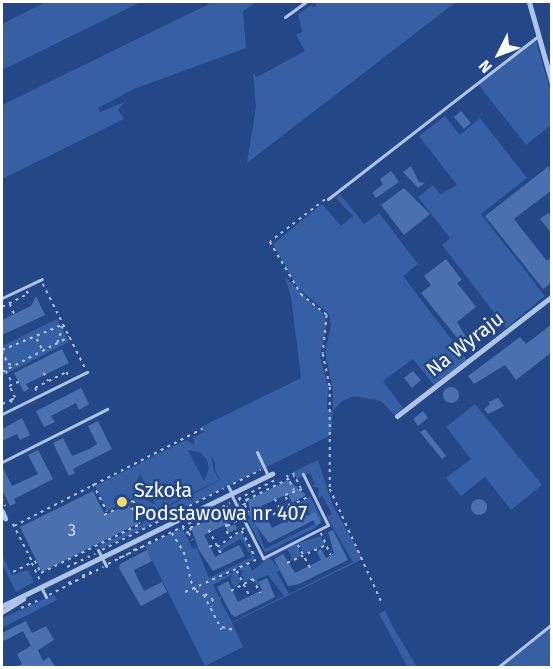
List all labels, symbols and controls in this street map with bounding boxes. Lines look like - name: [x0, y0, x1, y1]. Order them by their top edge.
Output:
- north arrow: [469, 24, 529, 84]
- text: N: [475, 56, 496, 77]
- street label: Na Wyraju: [422, 306, 508, 382]
- place label: Szkoła Podstawowa nr 407: [134, 478, 307, 525]
- marker: Szkoła Podstawowa nr 407: [115, 495, 129, 509]
- house number: 3: [68, 521, 76, 541]

